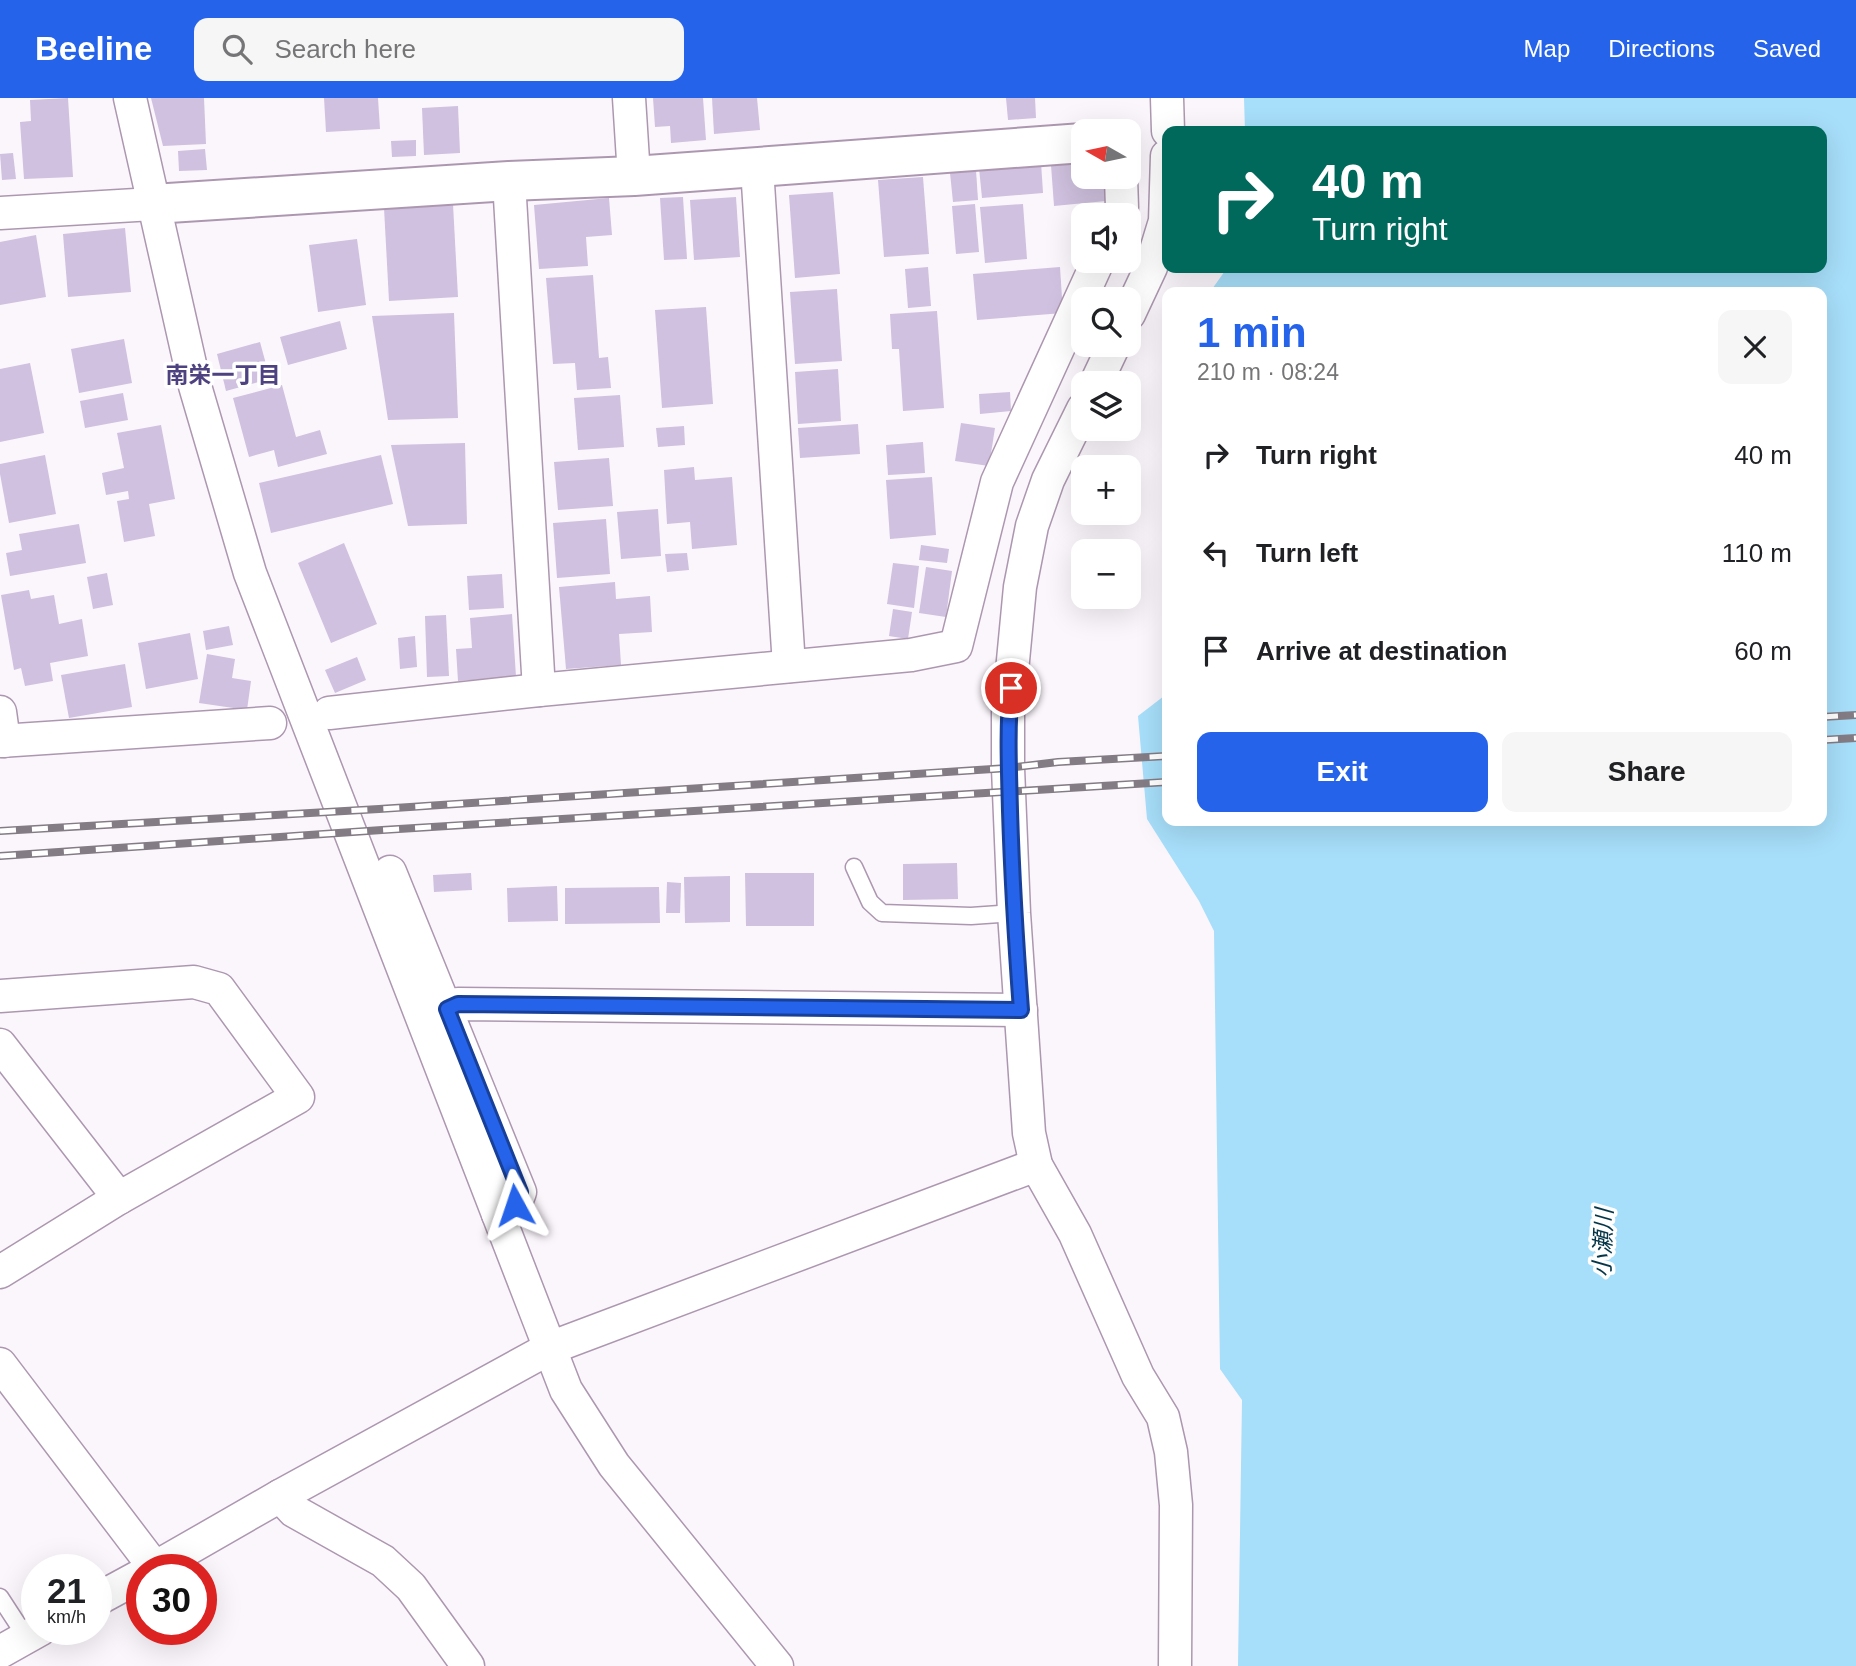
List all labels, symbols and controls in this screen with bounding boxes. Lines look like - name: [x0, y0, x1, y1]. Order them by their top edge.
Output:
- search box: [194, 18, 684, 81]
- text: Beeline: [35, 30, 152, 67]
- icon: search: [218, 30, 256, 68]
- text: Search here: [274, 34, 416, 64]
- text: Map: [1524, 35, 1570, 62]
- text: Directions: [1608, 35, 1715, 62]
- text: Saved: [1753, 35, 1821, 62]
- north arrow: [1071, 119, 1141, 189]
- map controls: [1071, 119, 1141, 609]
- icon: right: [1197, 154, 1288, 245]
- text: 40 m: [1312, 154, 1424, 208]
- button: sound: [1071, 203, 1141, 273]
- text: Turn right: [1312, 211, 1448, 247]
- button: search: [1071, 287, 1141, 357]
- text: 1 min: [1197, 309, 1307, 356]
- button: close: [1718, 310, 1792, 384]
- text: 210 m · 08:24: [1197, 359, 1339, 385]
- district label: 南栄一丁目: [166, 362, 281, 388]
- button: layers: [1071, 371, 1141, 441]
- icon: right: [1197, 436, 1235, 474]
- text: Turn right: [1256, 440, 1377, 470]
- text: 40 m: [1734, 440, 1792, 470]
- button: +: [1071, 455, 1141, 525]
- icon: left: [1197, 534, 1235, 572]
- text: Turn left: [1256, 538, 1358, 568]
- text: 110 m: [1722, 538, 1792, 568]
- button: −: [1071, 539, 1141, 609]
- icon: arrive: [1197, 632, 1235, 670]
- text: Arrive at destination: [1256, 636, 1507, 666]
- text: 60 m: [1734, 636, 1792, 666]
- pin: [981, 658, 1041, 718]
- icon: arrive: [992, 669, 1030, 707]
- button: Exit: [1197, 732, 1488, 812]
- button: Share: [1502, 732, 1792, 812]
- position arrow: [478, 1168, 552, 1242]
- water label: 小瀬川: [1589, 1205, 1617, 1278]
- speed limit sign: 30: [126, 1554, 217, 1645]
- text: 21: [47, 1571, 86, 1610]
- text: km/h: [47, 1607, 86, 1627]

